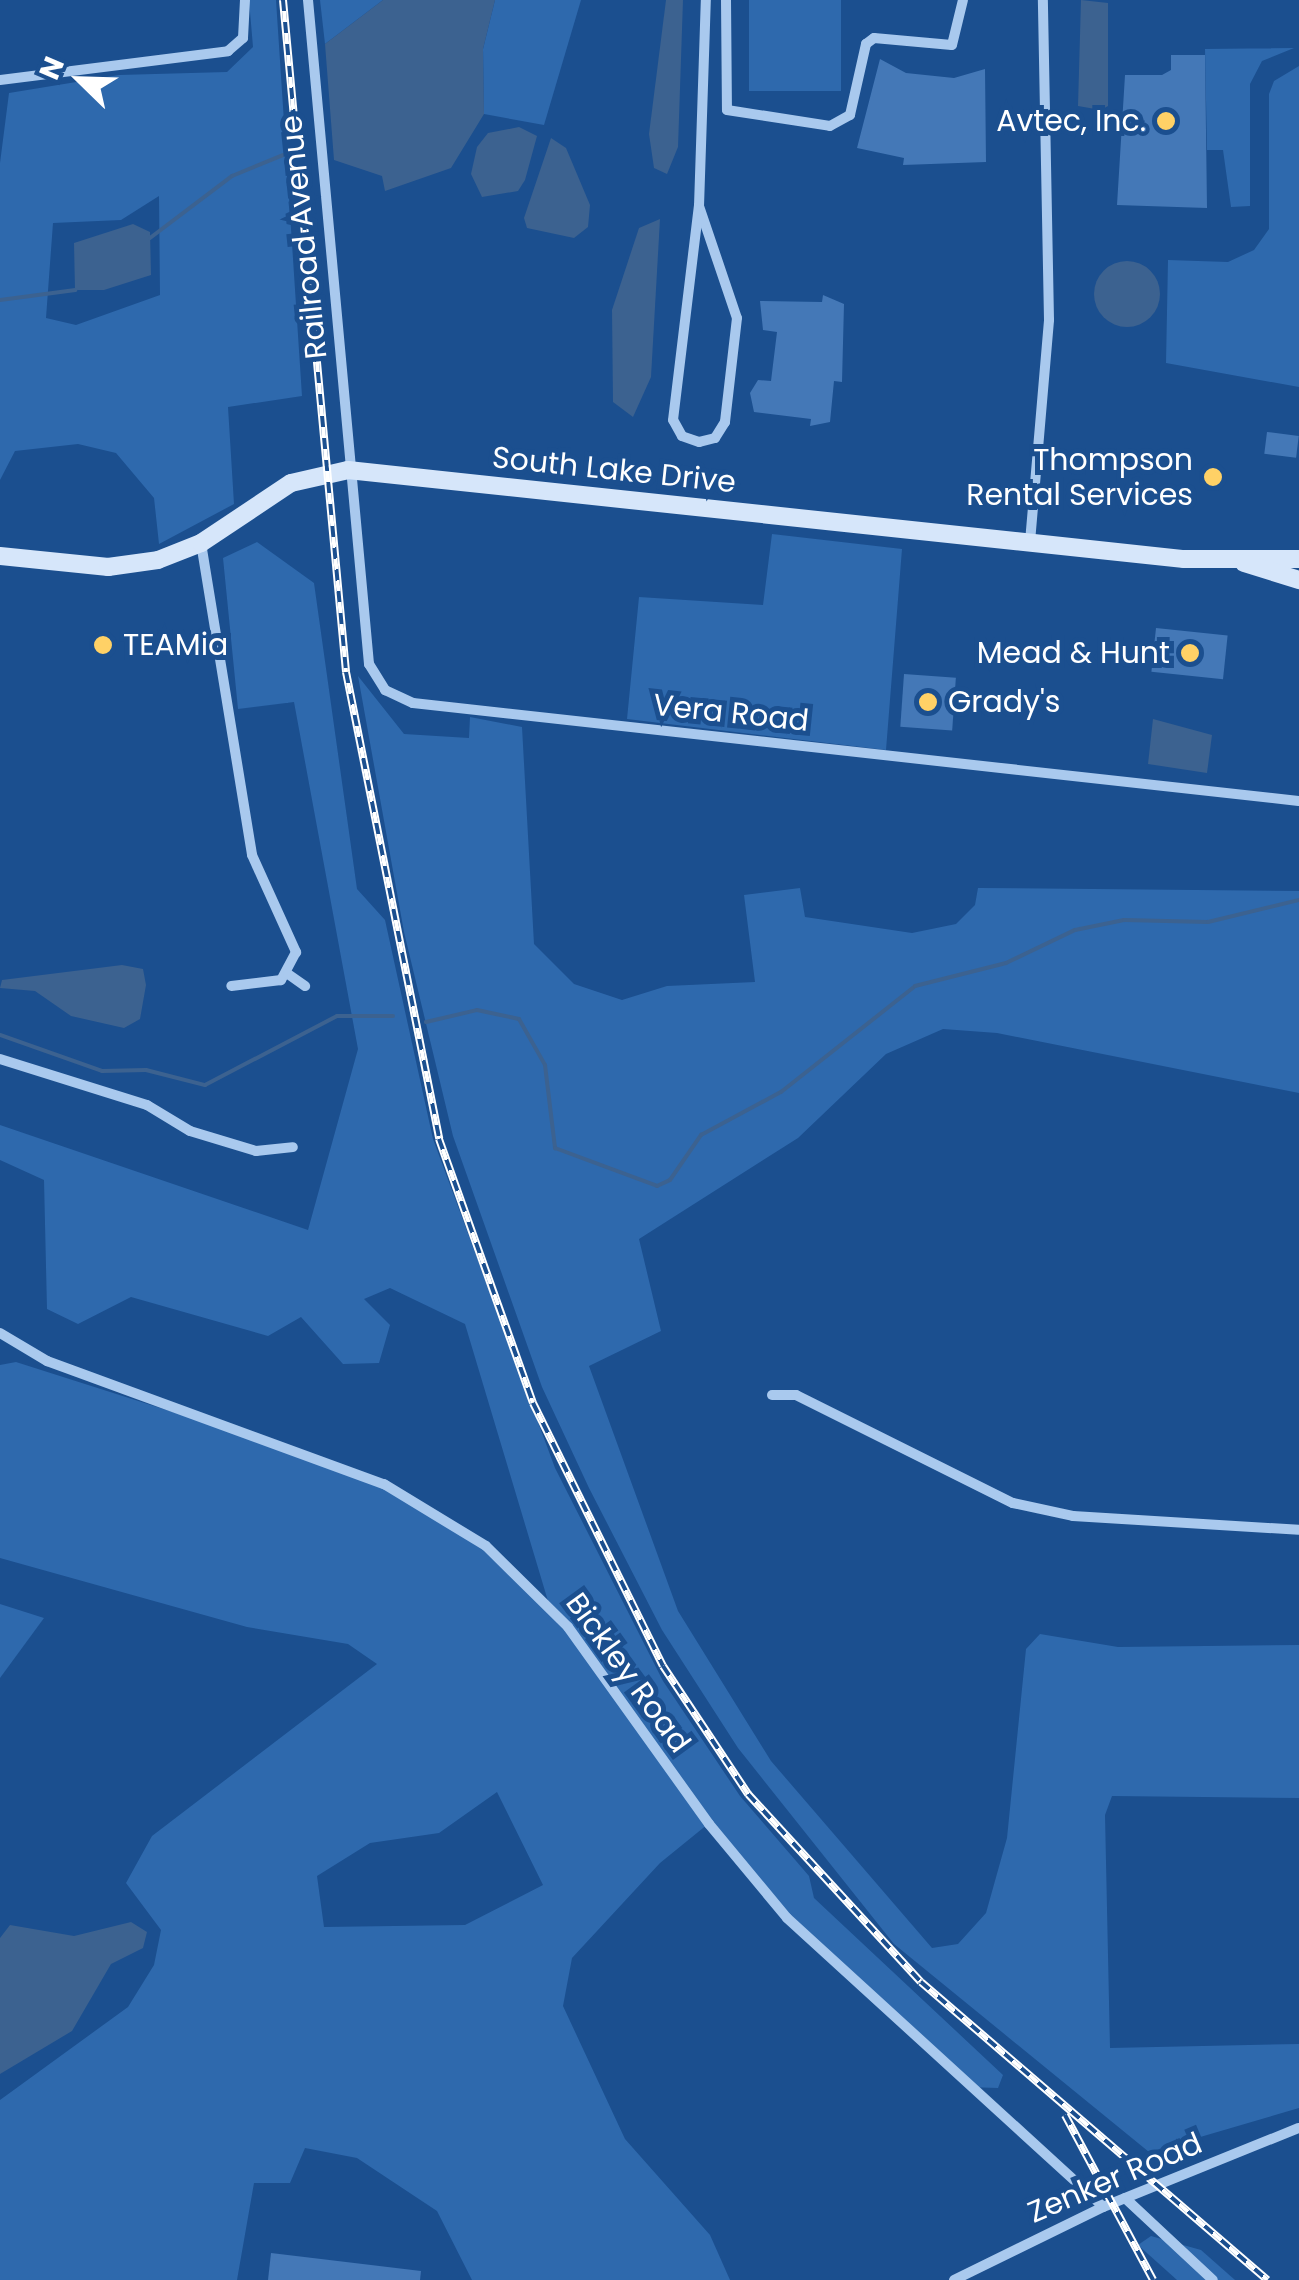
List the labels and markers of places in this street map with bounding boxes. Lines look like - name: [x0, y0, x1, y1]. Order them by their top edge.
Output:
- place label: Avtec, Inc.: [996, 103, 1146, 139]
- marker: Avtec, Inc.: [1155, 110, 1177, 132]
- place label: Thompson Rental Services: [966, 442, 1193, 512]
- marker: Thompson Rental Services: [1202, 466, 1224, 488]
- place label: TEAMia: [123, 627, 228, 663]
- marker: TEAMia: [92, 634, 114, 656]
- place label: Mead & Hunt: [977, 635, 1170, 671]
- marker: Mead & Hunt: [1179, 642, 1201, 664]
- place label: Grady's: [948, 684, 1060, 720]
- marker: Grady's: [917, 691, 939, 713]

